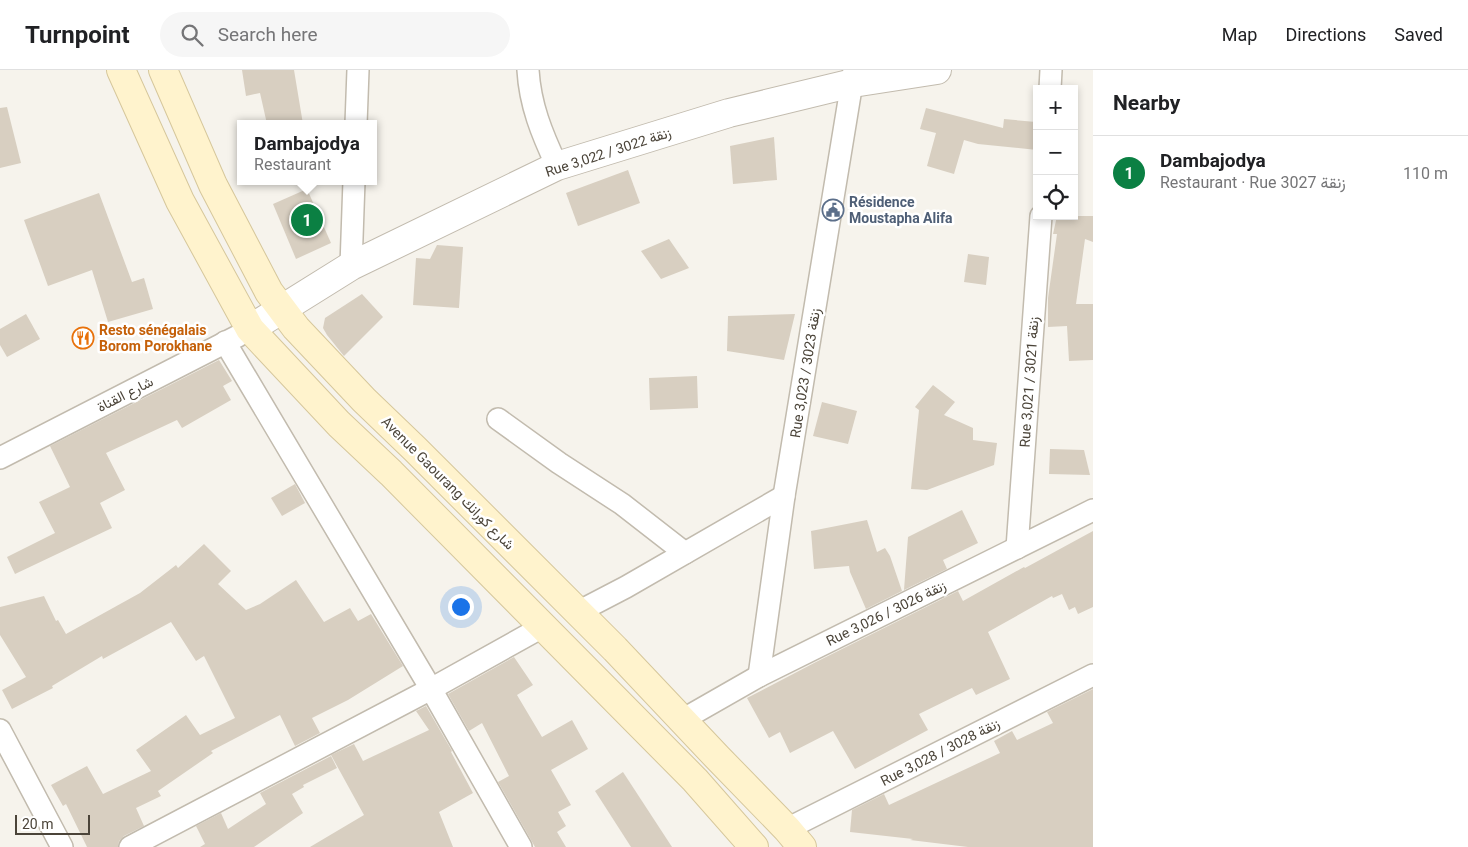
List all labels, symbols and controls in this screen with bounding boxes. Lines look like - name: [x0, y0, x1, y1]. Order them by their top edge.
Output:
- search box: [160, 12, 510, 57]
- text: Turnpoint: [25, 21, 130, 49]
- icon: search: [178, 21, 206, 49]
- text: Search here: [218, 23, 318, 46]
- text: Map: [1222, 24, 1257, 45]
- text: Directions: [1285, 24, 1366, 45]
- text: Saved: [1394, 24, 1443, 45]
- map controls: [1033, 85, 1078, 220]
- button: +: [1033, 85, 1078, 130]
- text: Nearby: [1113, 91, 1180, 115]
- popup: [237, 120, 377, 185]
- street label: Rue 3,022 / زنقة 3022: [543, 124, 673, 181]
- button: −: [1033, 130, 1078, 175]
- text: Dambajodya: [254, 132, 360, 155]
- text: Dambajodya: [1160, 149, 1266, 172]
- text: Restaurant: [254, 155, 331, 174]
- text: 1: [1124, 164, 1134, 183]
- text: 110 m: [1403, 164, 1448, 183]
- text: Restaurant · Rue 3027 زنقة: [1160, 173, 1346, 192]
- button: locate: [1033, 175, 1078, 220]
- place label: Résidence Moustapha Alifa: [849, 194, 953, 226]
- public building icon: Résidence Moustapha Alifa: [821, 198, 845, 222]
- pin: 1: [291, 201, 323, 239]
- street label: Rue 3,023 / زنقة 3023: [787, 307, 824, 439]
- street label: Rue 3,021 / زنقة 3021: [1016, 316, 1043, 448]
- place label: Resto sénégalais Borom Porokhane: [99, 322, 213, 354]
- restaurant icon: Resto sénégalais Borom Porokhane: [71, 326, 95, 350]
- street label: شارع القناة: [94, 373, 157, 418]
- street label: Avenue Gaourang شارع كورانك: [376, 413, 518, 555]
- street label: Rue 3,026 / زنقة 3026: [824, 577, 949, 650]
- your location: [448, 594, 474, 620]
- street label: Rue 3,028 / زنقة 3028: [878, 715, 1003, 790]
- scale bar: [15, 812, 90, 835]
- text: 20 m: [22, 816, 54, 832]

